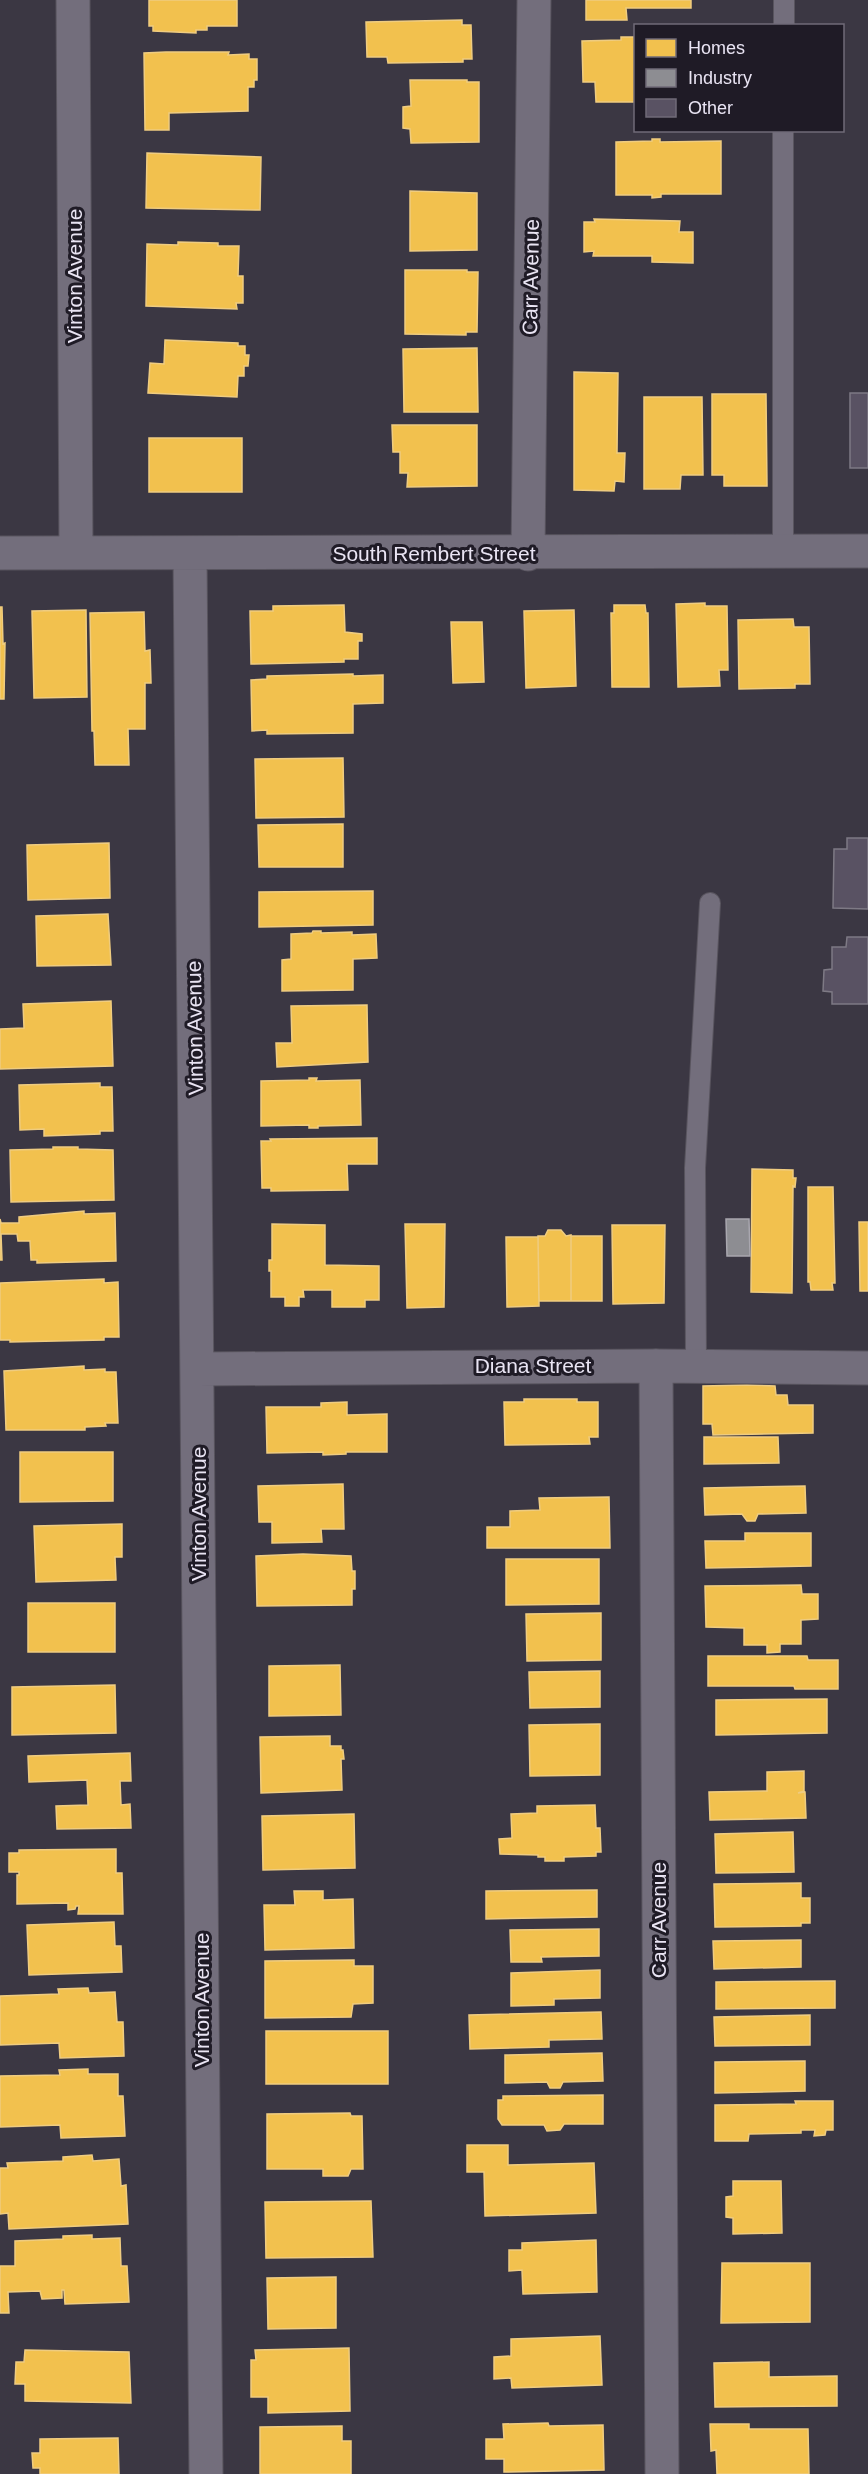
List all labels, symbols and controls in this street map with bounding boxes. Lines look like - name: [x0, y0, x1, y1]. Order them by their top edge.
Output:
- legend: [634, 24, 844, 132]
- text: Homes: [688, 38, 745, 58]
- text: Industry: [688, 68, 752, 88]
- text: Other: [688, 98, 733, 118]
- street label: Vinton Avenue: [63, 209, 86, 343]
- street label: Carr Avenue: [518, 219, 543, 335]
- street label: South Rembert Street: [332, 542, 536, 565]
- street label: Vinton Avenue: [182, 960, 207, 1096]
- street label: Diana Street: [475, 1354, 592, 1377]
- street label: Vinton Avenue: [187, 1447, 210, 1581]
- street label: Carr Avenue: [647, 1862, 670, 1978]
- street label: Vinton Avenue: [190, 1933, 213, 2067]

